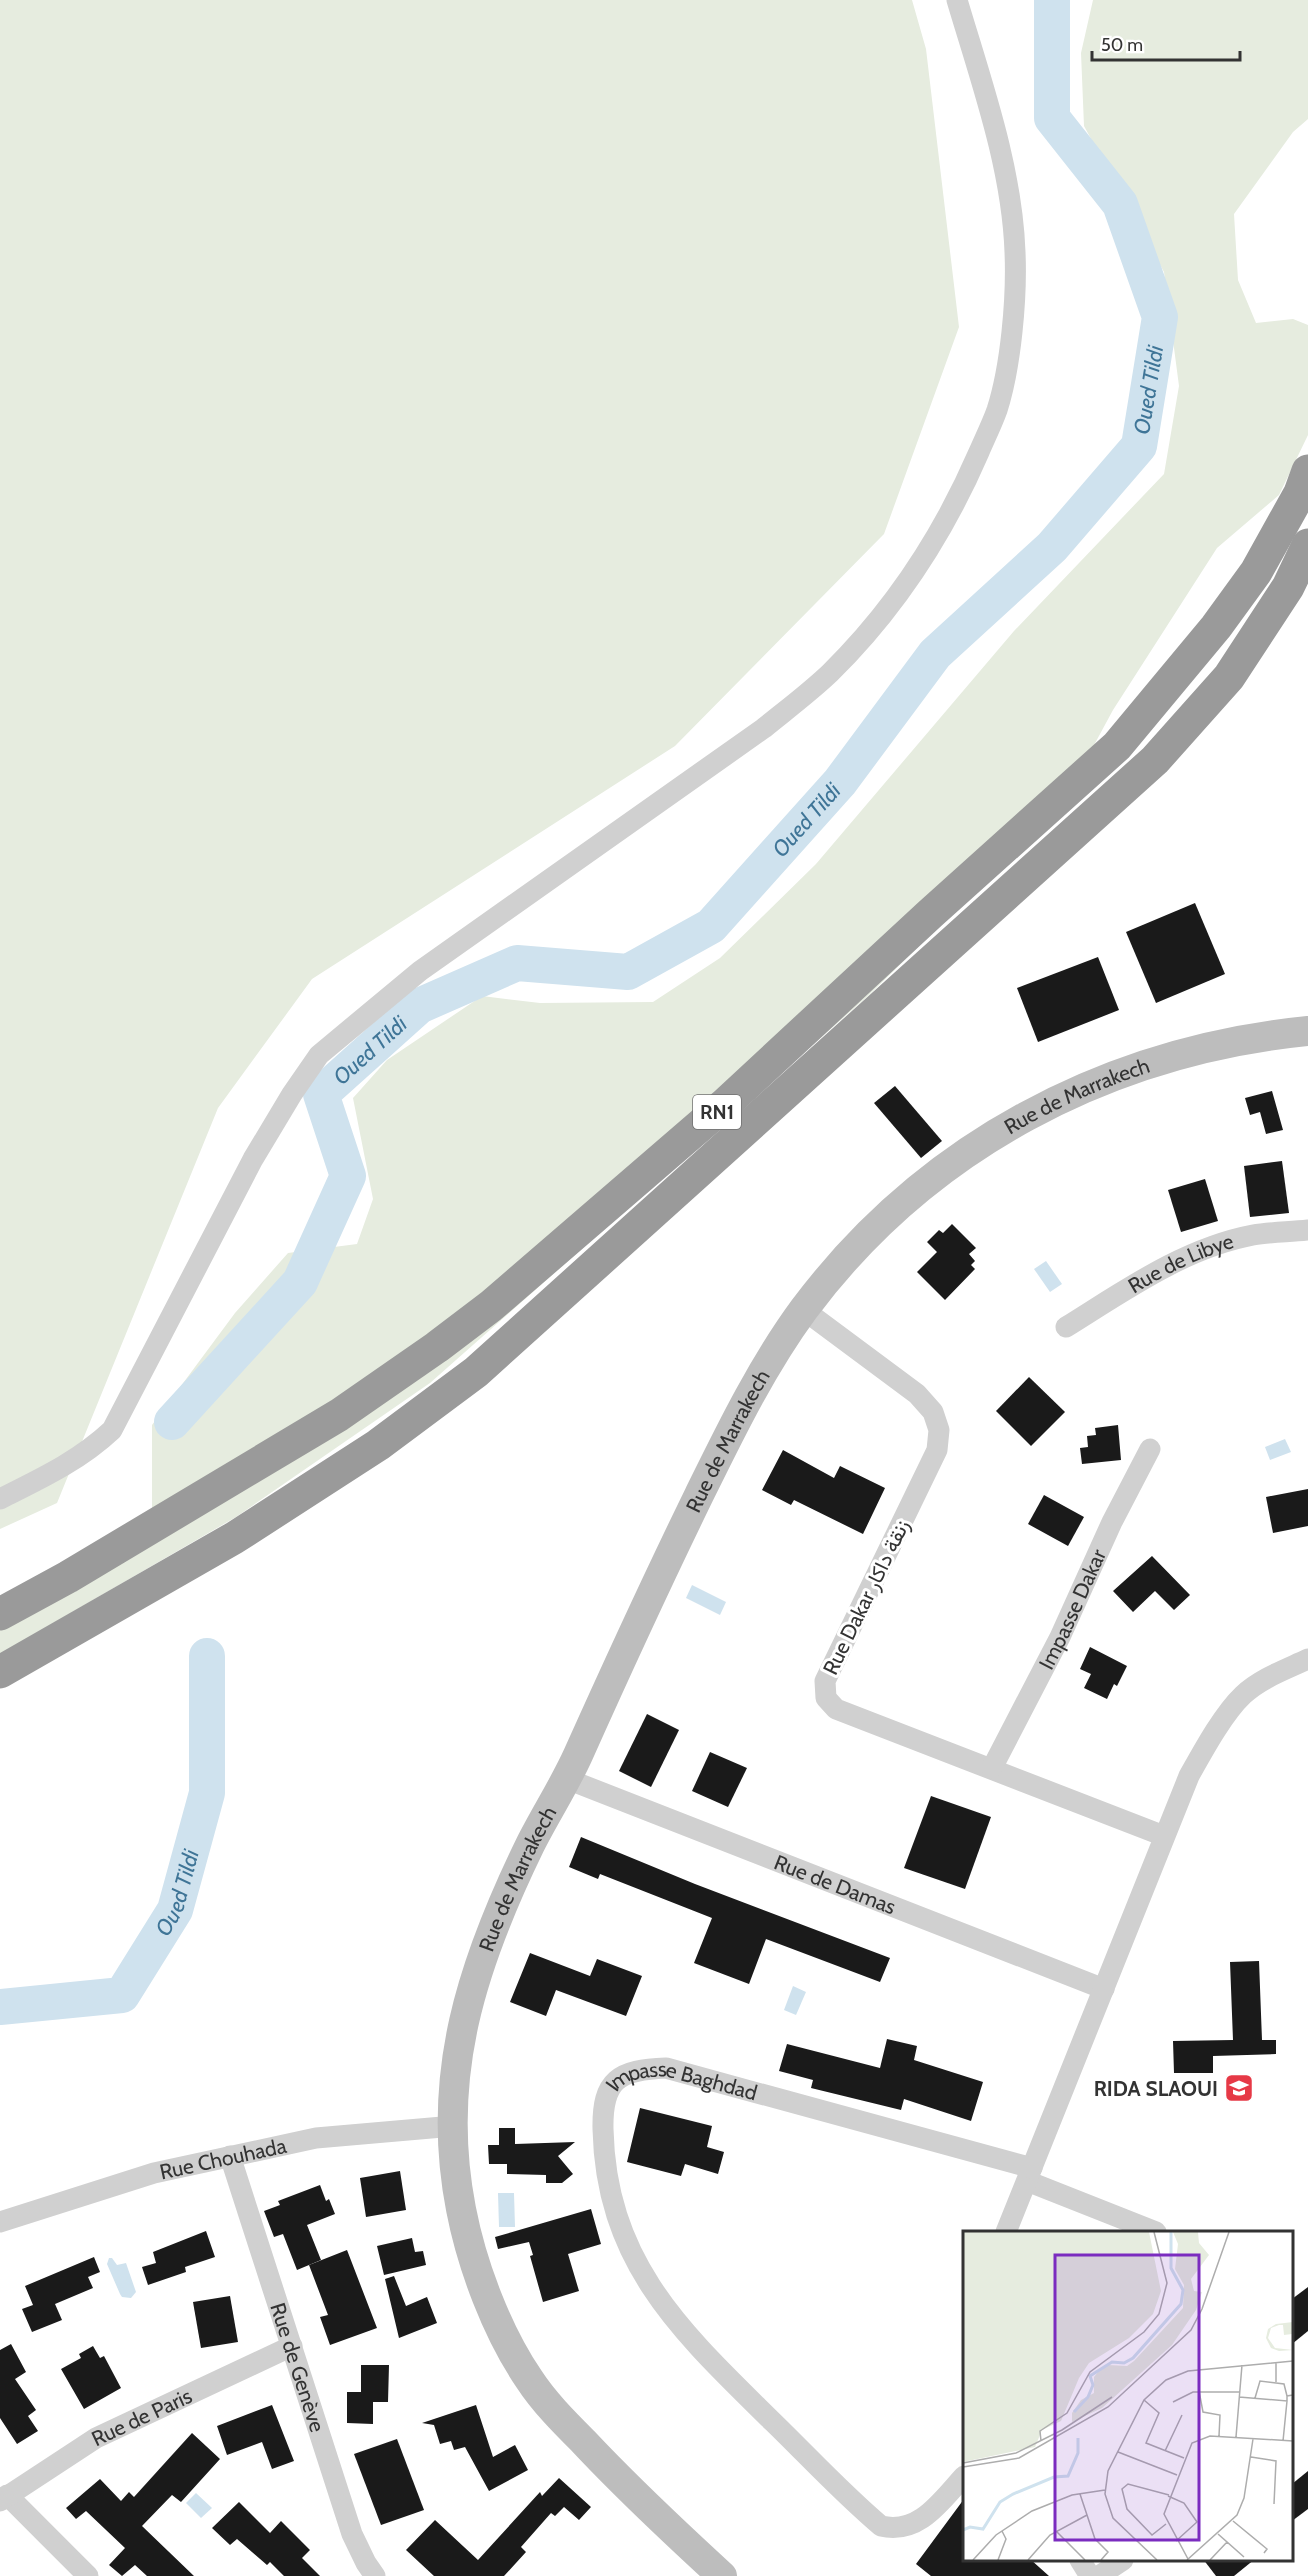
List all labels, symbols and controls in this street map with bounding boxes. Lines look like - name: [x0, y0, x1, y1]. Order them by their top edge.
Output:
- scale bar: [1092, 24, 1240, 62]
- text: 50 m: [1101, 34, 1143, 56]
- water label: Oued Tildi: [1128, 343, 1169, 436]
- water label: Oued Tildi: [766, 777, 846, 862]
- water label: Oued Tildi: [327, 1010, 412, 1090]
- street label: Rue de Marrakech: [999, 1052, 1153, 1139]
- road number: RN1: [693, 1095, 741, 1129]
- street label: Rue de Libye: [1123, 1228, 1236, 1298]
- street label: Rue de Marrakech: [680, 1365, 774, 1516]
- street label: Rue Dakar زنقة داكار: [818, 1515, 915, 1679]
- street label: Impasse Dakar: [1033, 1545, 1111, 1673]
- street label: Rue de Marrakech: [473, 1802, 561, 1955]
- water label: Oued Tildi: [149, 1846, 204, 1941]
- street label: Rue de Damas: [771, 1849, 900, 1919]
- text: Impasse Baghdad: [600, 2055, 760, 2105]
- school or university icon: RIDA SLAOUI: [1223, 2072, 1255, 2104]
- place label: RIDA SLAOUI: [1094, 2076, 1218, 2101]
- street label: Impasse Baghdad: [608, 2083, 764, 2111]
- street label: Rue Chouhada: [157, 2132, 289, 2184]
- inset map: [963, 2231, 1293, 2561]
- street label: Rue de Genève: [266, 2300, 331, 2435]
- street label: Rue de Paris: [87, 2382, 196, 2451]

